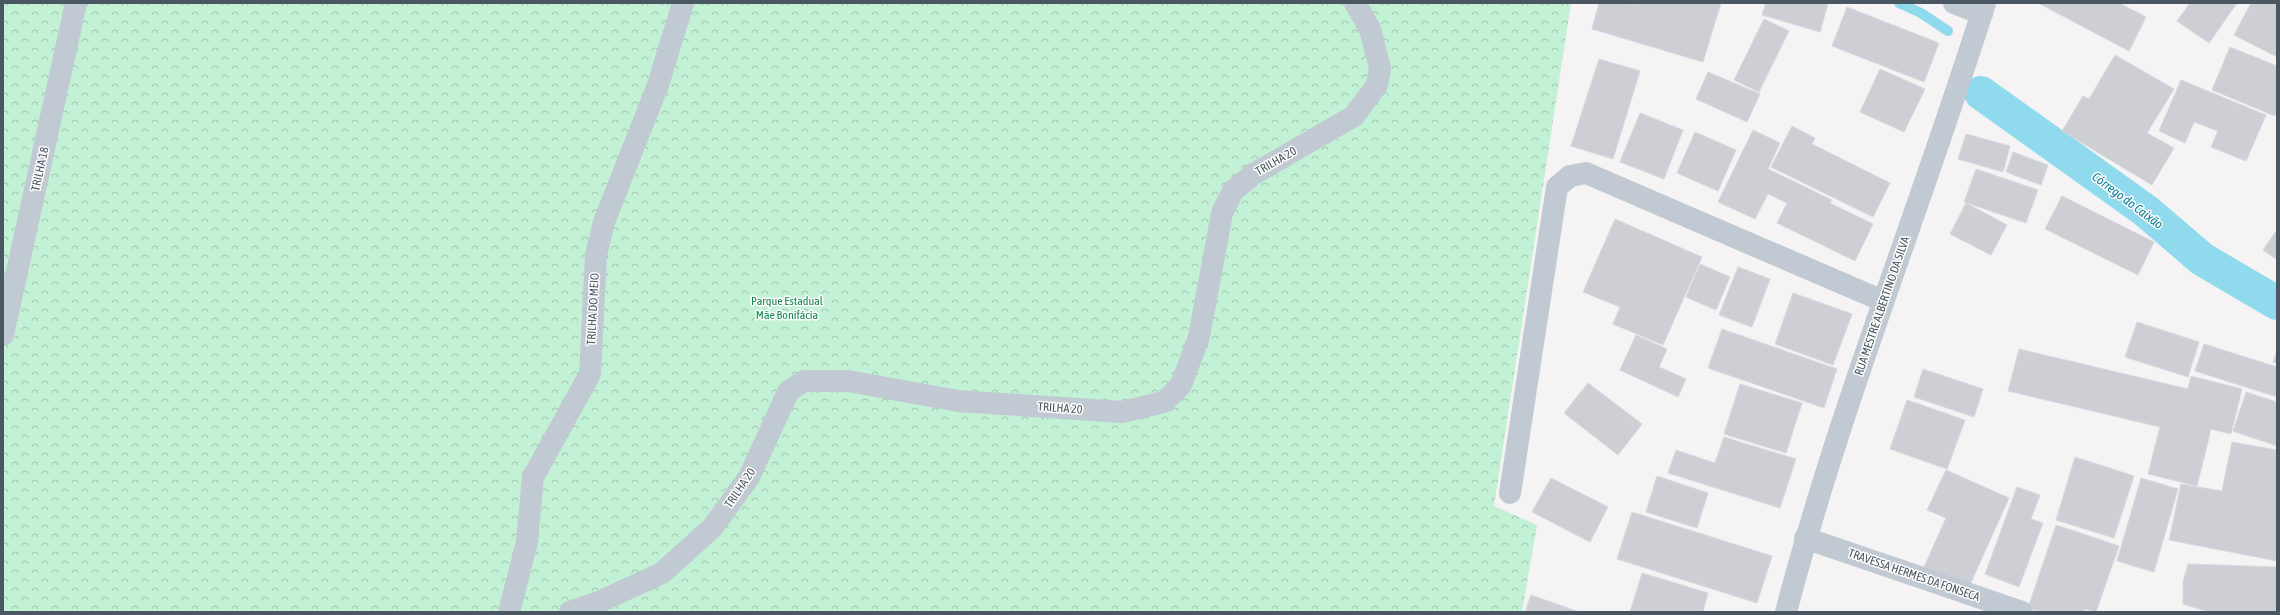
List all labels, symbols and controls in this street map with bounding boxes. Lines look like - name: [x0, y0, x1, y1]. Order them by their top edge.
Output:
- street label: TRILHA 20: [1253, 144, 1299, 178]
- street label: TRILHA 18: [29, 145, 52, 192]
- water label: Córrego do Caixão: [2089, 169, 2166, 232]
- street label: RUA MESTRE ALBERTINO DA SILVA: [1852, 235, 1912, 377]
- street label: TRILHA DO MEIO: [584, 273, 602, 345]
- park label: Parque Estadual Mãe Bonifácia: [751, 294, 824, 322]
- street label: TRILHA 20: [1037, 399, 1083, 417]
- street label: TRILHA 20: [722, 465, 759, 510]
- street label: TRAVESSA HERMES DA FONSECA: [1846, 546, 1982, 604]

